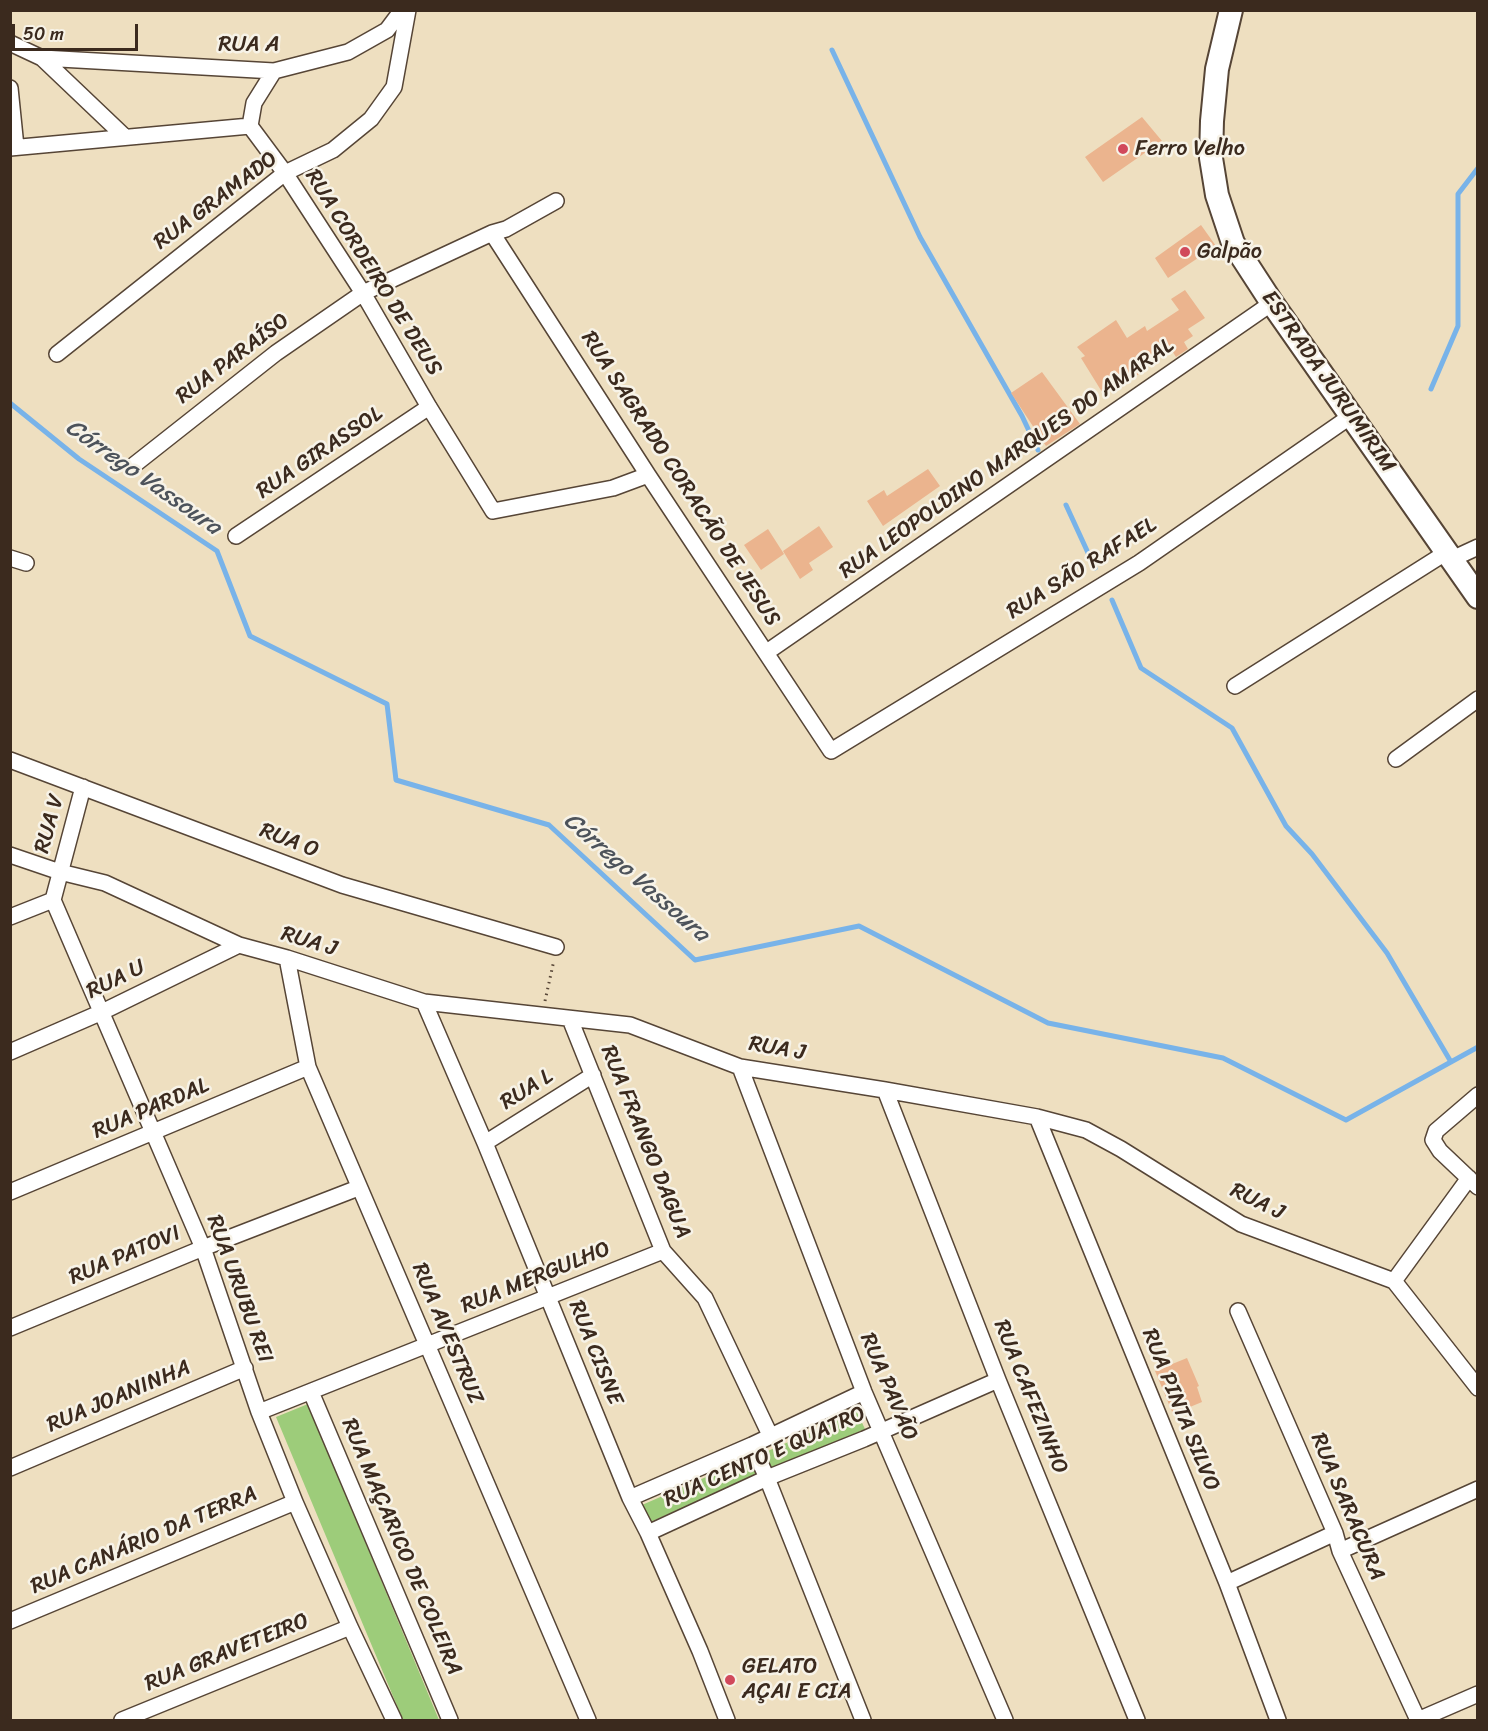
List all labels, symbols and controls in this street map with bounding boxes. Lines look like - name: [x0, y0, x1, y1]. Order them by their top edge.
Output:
- scale bar: [15, 12, 141, 50]
- text: 50 m: [23, 18, 64, 50]
- street label: RUA A: [218, 32, 280, 58]
- place label: Ferro Velho: [1135, 136, 1245, 162]
- marker: Ferro Velho: [1116, 142, 1130, 156]
- street label: RUA GRAMADO: [149, 146, 283, 256]
- street label: RUA CORDEIRO DE DEUS: [299, 165, 447, 381]
- place label: Galpão: [1197, 239, 1262, 265]
- marker: Galpão: [1178, 245, 1192, 259]
- street label: ESTRADA JURUMIRIM: [1255, 286, 1401, 478]
- street label: RUA PARAÍSO: [171, 308, 295, 410]
- street label: RUA SAGRADO CORACÃO DE JESUS: [575, 327, 785, 631]
- street label: RUA LEOPOLDINO MARQUES DO AMARAL: [835, 333, 1179, 585]
- street label: RUA GIRASSOL: [252, 401, 388, 505]
- water label: Córrego Vassoura: [60, 414, 226, 542]
- street label: RUA SÃO RAFAEL: [1002, 512, 1162, 626]
- street label: RUA V: [29, 792, 71, 856]
- water label: Córrego Vassoura: [557, 807, 715, 949]
- street label: RUA O: [256, 818, 322, 864]
- street label: RUA J: [278, 921, 340, 963]
- street label: RUA U: [83, 955, 149, 1005]
- street label: RUA J: [747, 1031, 807, 1067]
- street label: RUA FRANGO DAGUA: [594, 1042, 696, 1242]
- street label: RUA L: [496, 1064, 558, 1116]
- street label: RUA PARDAL: [89, 1073, 213, 1145]
- street label: RUA J: [1226, 1178, 1288, 1226]
- street label: RUA URUBU REI: [200, 1212, 278, 1366]
- street label: RUA PATOVI: [65, 1221, 185, 1291]
- street label: RUA MERGULHO: [458, 1236, 614, 1320]
- street label: RUA AVESTRUZ: [405, 1259, 489, 1409]
- street label: RUA CISNE: [562, 1297, 628, 1409]
- street label: RUA CAFEZINHO: [987, 1316, 1073, 1478]
- street label: RUA PINTA SILVO: [1135, 1325, 1225, 1495]
- street label: RUA PAVÃO: [853, 1329, 923, 1445]
- street label: RUA JOANINHA: [43, 1355, 195, 1439]
- street label: RUA CENTO E QUATRO: [660, 1401, 870, 1513]
- street label: RUA MAÇARICO DE COLEIRA: [335, 1415, 467, 1679]
- street label: RUA SARACURA: [1304, 1429, 1390, 1585]
- street label: RUA CANÁRIO DA TERRA: [27, 1481, 261, 1601]
- street label: RUA GRAVETEIRO: [141, 1608, 313, 1698]
- place label: GELATO AÇAI E CIA: [742, 1654, 852, 1706]
- marker: GELATO AÇAI E CIA: [723, 1673, 737, 1687]

